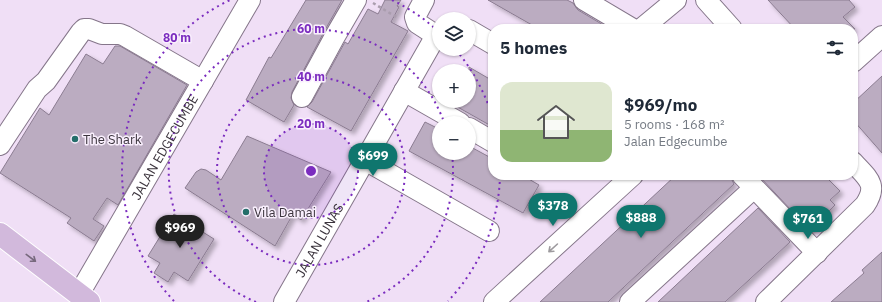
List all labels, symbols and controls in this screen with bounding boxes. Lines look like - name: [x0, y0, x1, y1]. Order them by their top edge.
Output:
- map controls: [432, 12, 476, 160]
- button: layers: [432, 12, 476, 56]
- text: 60 m: [297, 21, 325, 36]
- text: 80 m: [163, 30, 191, 45]
- text: 5 homes: [500, 37, 567, 59]
- icon: filters: [824, 37, 846, 59]
- button: +: [432, 64, 476, 108]
- text: 40 m: [297, 69, 325, 84]
- street label: JALAN EDGECUMBE: [127, 91, 202, 203]
- text: $969/mo: [624, 94, 697, 116]
- icon: home: [532, 98, 580, 146]
- text: 20 m: [297, 116, 325, 131]
- button: −: [432, 116, 476, 160]
- text: 5 rooms · 168 m²: [624, 116, 725, 133]
- place label: The Shark: [83, 131, 142, 148]
- text: Jalan Edgecumbe: [624, 133, 727, 150]
- marker: The Shark: [70, 134, 80, 144]
- pin: $699: [349, 143, 397, 177]
- text: $699: [357, 147, 389, 164]
- centre of rings: [304, 164, 318, 178]
- pin: $378: [529, 193, 577, 227]
- text: $378: [537, 197, 569, 214]
- street label: JALAN LUNAS: [291, 200, 347, 280]
- place label: Vila Damai: [254, 204, 316, 221]
- pin: $888: [617, 205, 665, 239]
- pin: $761: [784, 206, 832, 240]
- marker: Vila Damai: [241, 207, 251, 217]
- text: $888: [625, 209, 657, 226]
- text: $761: [792, 210, 824, 227]
- pin: $969: [156, 215, 204, 249]
- text: $969: [164, 219, 196, 236]
- one-way arrow: [548, 244, 558, 253]
- one-way arrow: [26, 253, 37, 262]

